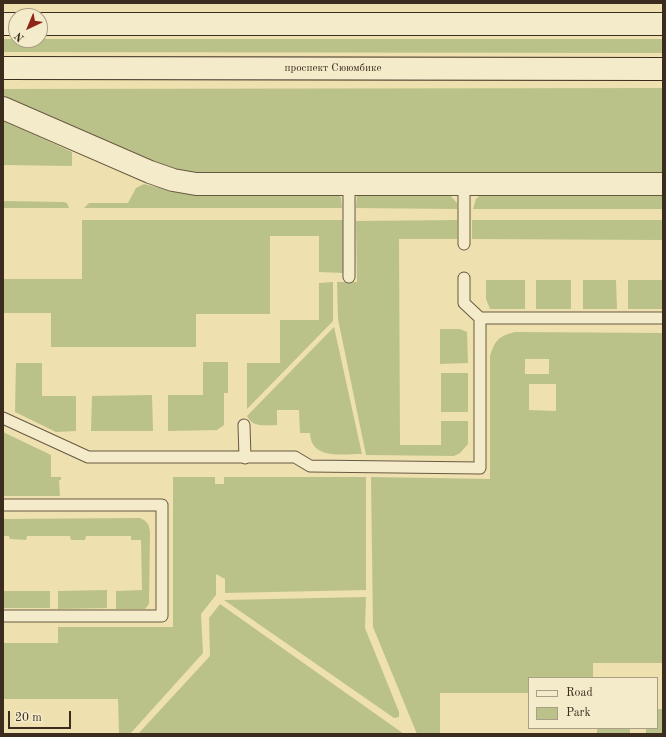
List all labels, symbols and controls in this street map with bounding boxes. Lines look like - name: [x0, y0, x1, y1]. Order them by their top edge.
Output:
- north arrow: [8, 8, 48, 48]
- text: N: [13, 29, 27, 43]
- street label: проспект Сююмбике: [284, 61, 382, 75]
- legend: [528, 677, 658, 729]
- text: Road: [566, 687, 593, 699]
- scale bar: [10, 703, 73, 729]
- text: Park: [566, 707, 591, 719]
- text: 20 m: [15, 712, 42, 724]

